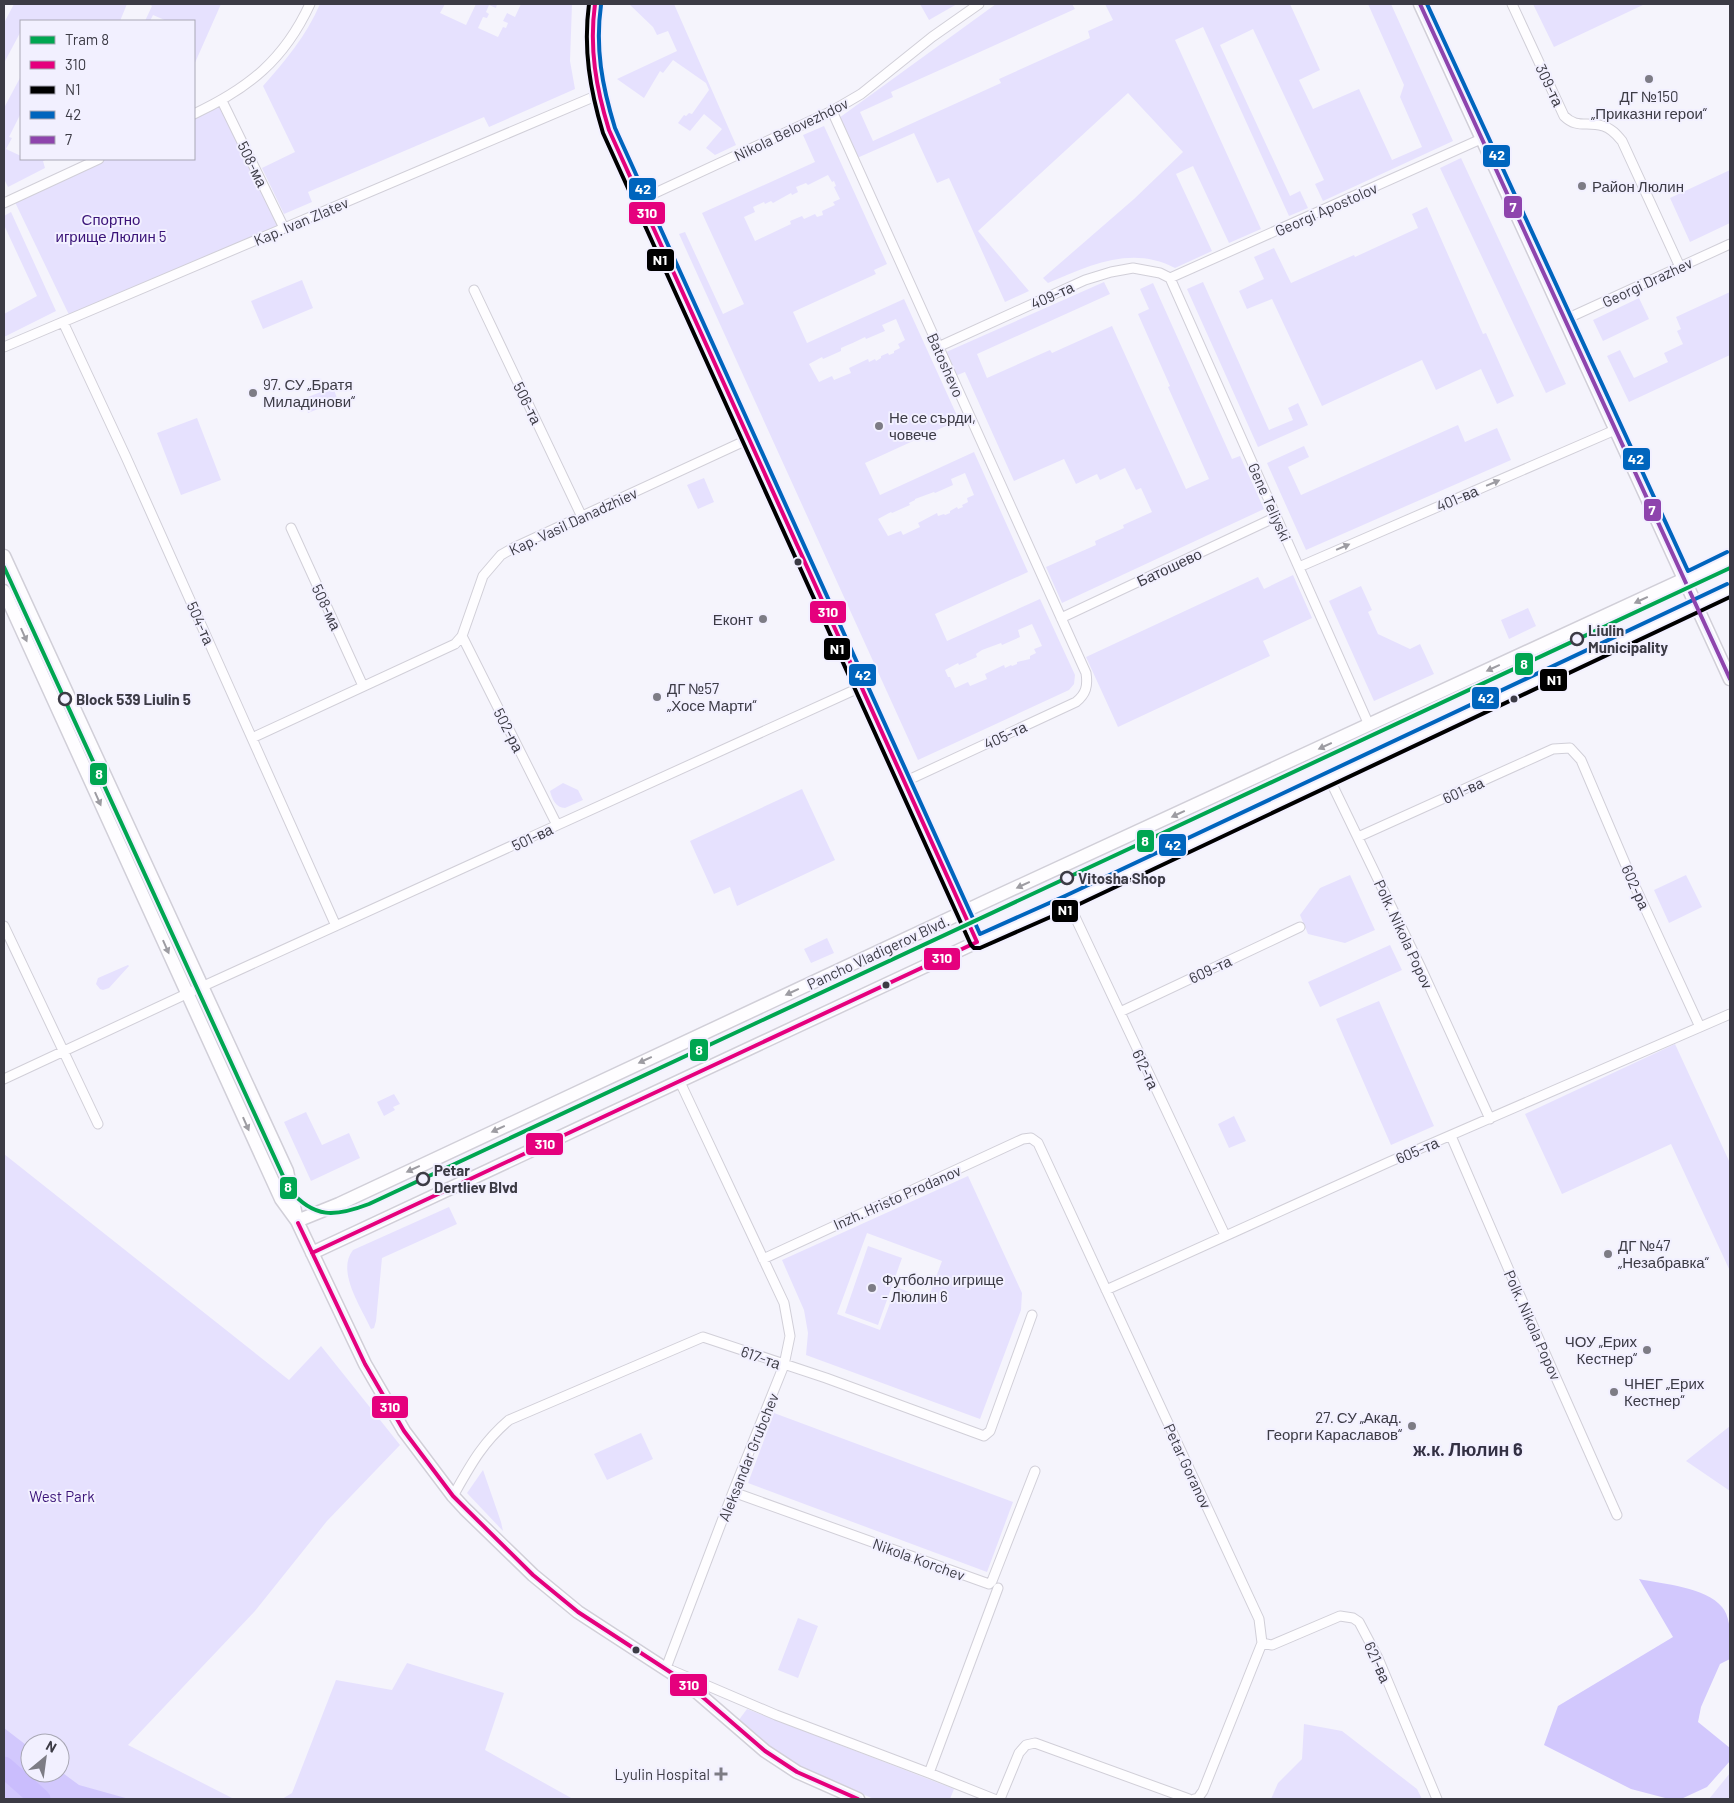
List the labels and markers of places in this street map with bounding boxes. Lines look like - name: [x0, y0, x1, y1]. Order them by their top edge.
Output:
- marker: ДГ №150 „Приказни герои“: [1643, 73, 1655, 85]
- place label: ДГ №150 „Приказни герои“: [1591, 87, 1707, 122]
- place label: Район Люлин: [1592, 177, 1684, 195]
- marker: Район Люлин: [1576, 180, 1588, 192]
- place label: 97. СУ „Братя Миладинови“: [263, 375, 355, 410]
- marker: 97. СУ „Братя Миладинови“: [247, 387, 259, 399]
- place label: Не се сърди, човече: [889, 408, 976, 443]
- marker: Не се сърди, човече: [873, 420, 885, 432]
- unlabelled marker: [793, 557, 803, 567]
- place label: Еконт: [713, 610, 753, 628]
- marker: Еконт: [757, 613, 769, 625]
- place label: Liulin Municipality: [1588, 621, 1668, 656]
- marker: Liulin Municipality: [1570, 632, 1584, 646]
- place label: ДГ №57 „Хосе Марти“: [667, 679, 756, 714]
- place label: Block 539 Liulin 5: [76, 690, 191, 708]
- marker: ДГ №57 „Хосе Марти“: [651, 691, 663, 703]
- marker: Block 539 Liulin 5: [58, 692, 72, 706]
- unlabelled marker: [1509, 694, 1519, 704]
- place label: Vitosha Shop: [1078, 869, 1166, 887]
- marker: Vitosha Shop: [1060, 871, 1074, 885]
- unlabelled marker: [881, 980, 891, 990]
- place label: Petar Dertliev Blvd: [434, 1161, 518, 1196]
- marker: Petar Dertliev Blvd: [416, 1172, 430, 1186]
- place label: ДГ №47 „Незабравка“: [1618, 1236, 1709, 1271]
- marker: ДГ №47 „Незабравка“: [1602, 1248, 1614, 1260]
- place label: Футболно игрище - Люлин 6: [882, 1270, 1004, 1305]
- marker: Футболно игрище - Люлин 6: [866, 1282, 878, 1294]
- place label: ЧОУ „Ерих Кестнер“: [1565, 1332, 1637, 1367]
- marker: ЧОУ „Ерих Кестнер“: [1641, 1344, 1653, 1356]
- place label: ЧНЕГ „Ерих Кестнер“: [1624, 1374, 1705, 1409]
- marker: ЧНЕГ „Ерих Кестнер“: [1608, 1386, 1620, 1398]
- place label: 27. СУ „Акад. Георги Караславов“: [1267, 1408, 1402, 1443]
- marker: 27. СУ „Акад. Георги Караславов“: [1406, 1420, 1418, 1432]
- unlabelled marker: [631, 1645, 641, 1655]
- place label: Lyulin Hospital: [614, 1765, 710, 1783]
- marker: Lyulin Hospital: [714, 1767, 728, 1781]

